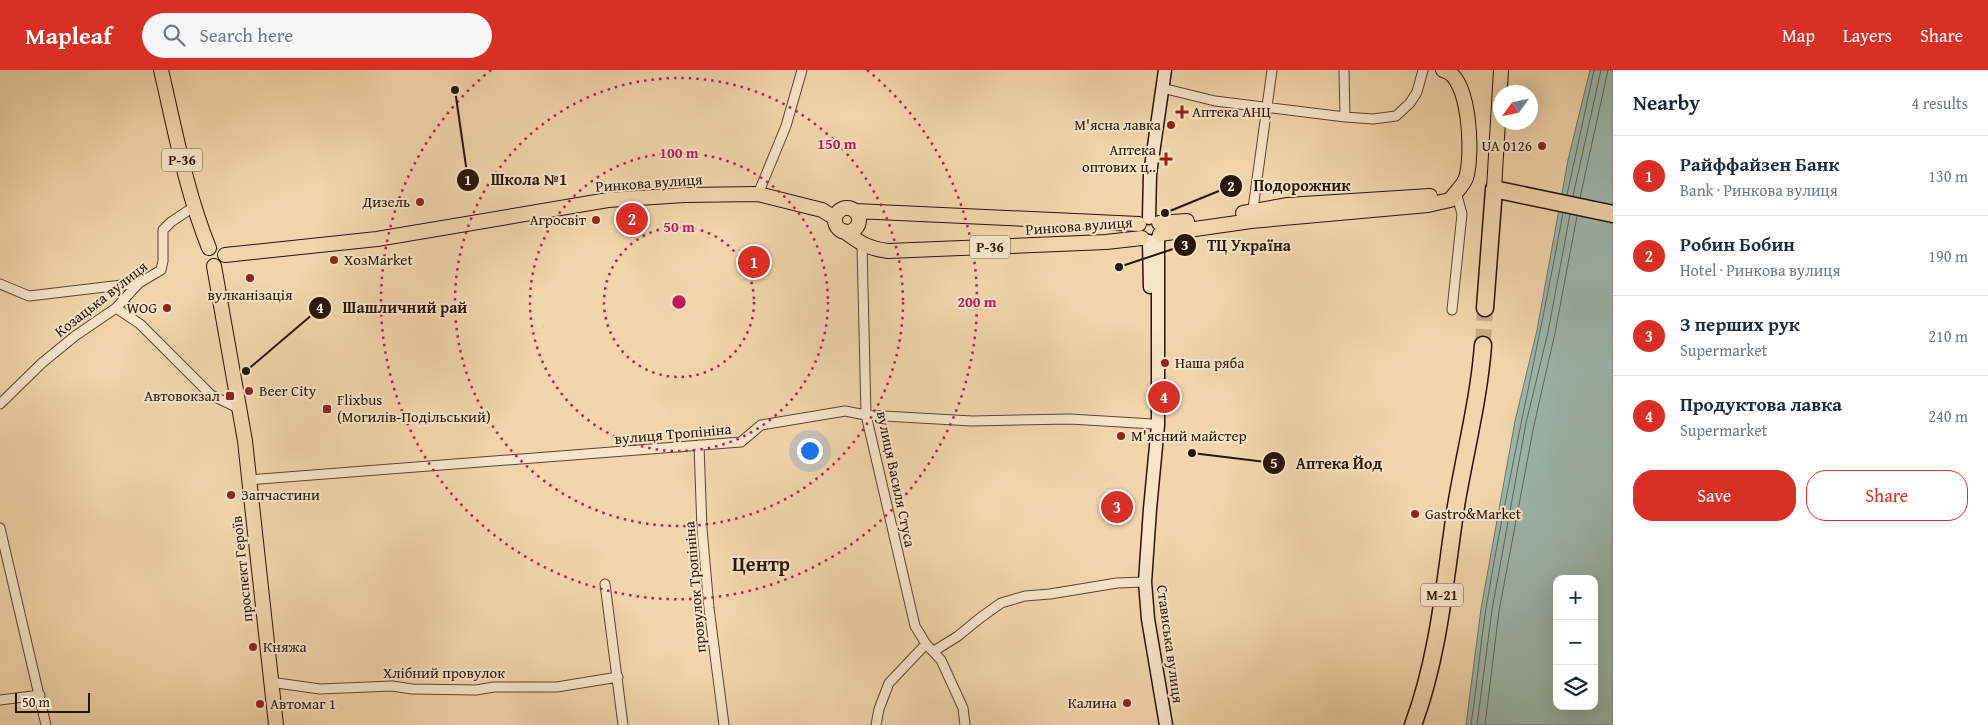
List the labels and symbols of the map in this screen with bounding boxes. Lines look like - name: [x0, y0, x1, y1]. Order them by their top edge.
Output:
- north arrow: [1493, 85, 1538, 130]
- place label: Аптека АНЦ: [1192, 101, 1271, 122]
- marker: Аптека АНЦ: [1176, 106, 1188, 118]
- place label: М'ясна лавка: [1074, 114, 1162, 135]
- marker: М'ясна лавка: [1165, 119, 1177, 131]
- text: 150 m: [817, 133, 857, 154]
- place label: UA 0126: [1482, 135, 1532, 156]
- place label: Аптека оптових ц..: [1082, 139, 1157, 177]
- marker: UA 0126: [1536, 140, 1548, 152]
- text: 100 m: [659, 142, 699, 163]
- road number: Р-36: [162, 148, 202, 172]
- marker: Аптека оптових ц..: [1160, 153, 1172, 165]
- callout: Школа №1: [456, 164, 577, 195]
- text: Школа №1: [491, 167, 567, 191]
- street label: Ринкова вулиця: [595, 168, 704, 197]
- text: 1: [464, 169, 472, 190]
- callout: Подорожник: [1219, 170, 1361, 201]
- text: Подорожник: [1254, 173, 1351, 197]
- text: 2: [1227, 175, 1235, 196]
- place label: Дизель: [362, 191, 410, 212]
- marker: Дизель: [414, 196, 426, 208]
- pin: 2: [616, 200, 648, 238]
- place label: Агросвіт: [529, 209, 587, 230]
- street label: Ринкова вулиця: [1025, 211, 1134, 240]
- marker: Агросвіт: [590, 214, 602, 226]
- text: 50 m: [663, 216, 695, 237]
- callout: ТЦ Україна: [1172, 230, 1301, 261]
- text: ТЦ Україна: [1207, 233, 1292, 257]
- text: 3: [1181, 234, 1189, 255]
- road number: Р-36: [970, 236, 1010, 258]
- pin: 1: [738, 243, 770, 281]
- place label: ХозMarket: [344, 249, 413, 270]
- marker: ХозMarket: [328, 254, 340, 266]
- street label: Козацька вулиця: [50, 255, 152, 342]
- marker: вулканізація: [244, 272, 256, 284]
- place label: вулканізація: [207, 284, 293, 305]
- text: 200 m: [957, 291, 997, 312]
- callout: Шашличний рай: [308, 292, 478, 323]
- centre of rings: [670, 293, 688, 311]
- text: Шашличний рай: [343, 295, 467, 319]
- place label: WOG: [127, 297, 157, 318]
- text: 4: [316, 297, 324, 318]
- marker: WOG: [161, 302, 173, 314]
- place label: Наша ряба: [1175, 352, 1245, 373]
- marker: Наша ряба: [1159, 357, 1171, 369]
- pin: 4: [1148, 378, 1180, 416]
- place label: Beer City: [259, 380, 317, 401]
- place label: Автовокзал: [144, 385, 220, 406]
- marker: Beer City: [243, 385, 255, 397]
- place label: Flixbus (Могилів-Подільський): [337, 389, 491, 427]
- marker: Автовокзал: [224, 390, 236, 402]
- marker: Flixbus (Могилів-Подільський): [321, 403, 333, 415]
- street label: вулиця Василя Стуса: [872, 409, 921, 550]
- street label: вулиця Тропініна: [614, 418, 733, 449]
- place label: М'ясний майстер: [1131, 425, 1247, 446]
- marker: М'ясний майстер: [1115, 430, 1127, 442]
- your location: [797, 438, 823, 464]
- callout: Аптека Йод: [1261, 447, 1393, 478]
- text: Аптека Йод: [1296, 451, 1383, 475]
- text: 5: [1270, 452, 1278, 473]
- place label: Запчастини: [241, 484, 320, 505]
- pin: 3: [1101, 488, 1133, 526]
- marker: Запчастини: [225, 489, 237, 501]
- place label: Gastro&Market: [1425, 503, 1522, 524]
- marker: Gastro&Market: [1409, 508, 1421, 520]
- street label: проспект Героїв: [225, 515, 258, 623]
- street label: провулок Тропініна: [678, 520, 711, 654]
- district label: Центр: [732, 549, 790, 578]
- street label: Стависька вулиця: [1152, 584, 1189, 705]
- road number: М-21: [1421, 584, 1463, 606]
- place label: Княжа: [263, 636, 307, 657]
- marker: Княжа: [247, 641, 259, 653]
- street label: Хлібний провулок: [383, 662, 505, 683]
- scale bar: [15, 690, 90, 713]
- place label: Калина: [1068, 692, 1118, 713]
- place label: Автомаг 1: [270, 693, 336, 714]
- marker: Калина: [1121, 697, 1133, 709]
- marker: Автомаг 1: [254, 698, 266, 710]

